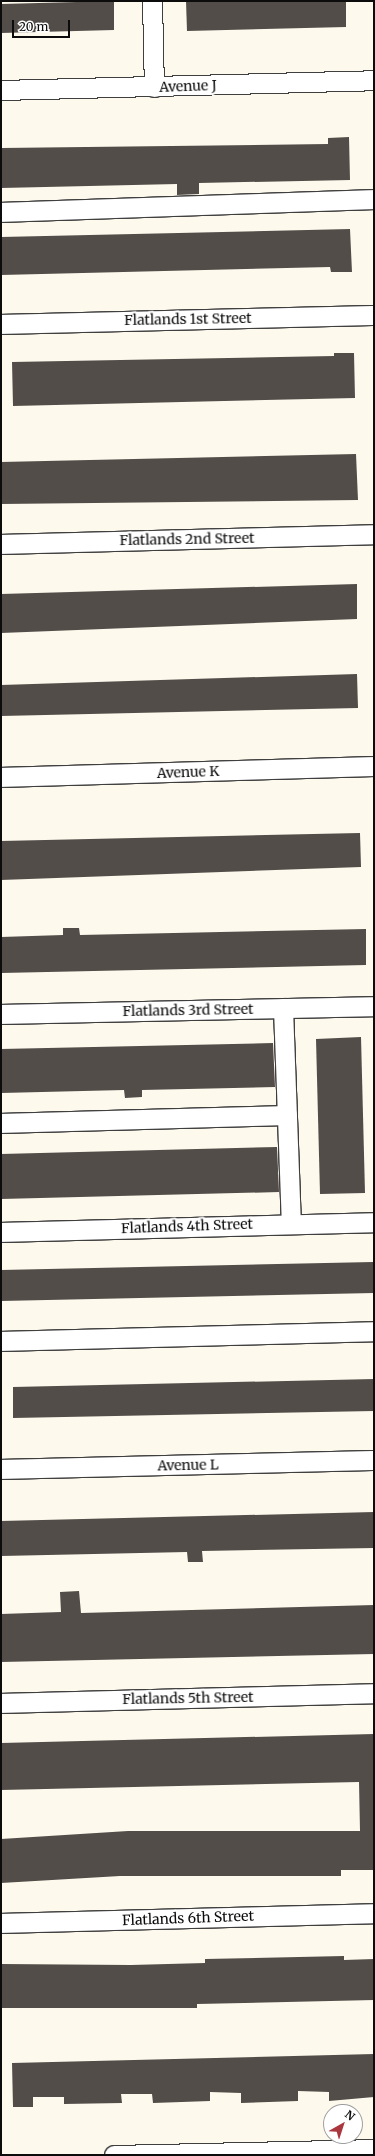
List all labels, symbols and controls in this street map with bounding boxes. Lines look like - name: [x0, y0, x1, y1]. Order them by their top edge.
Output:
- scale bar: [14, 12, 72, 38]
- text: 20 m: [19, 19, 48, 34]
- street label: Avenue J: [159, 77, 217, 95]
- street label: Flatlands 1st Street: [124, 309, 252, 329]
- street label: Flatlands 2nd Street: [119, 529, 255, 549]
- street label: Avenue K: [156, 763, 220, 781]
- street label: Flatlands 3rd Street: [122, 1000, 254, 1020]
- street label: Flatlands 4th Street: [121, 1215, 253, 1237]
- street label: Avenue L: [157, 1456, 219, 1474]
- street label: Flatlands 5th Street: [122, 1688, 254, 1708]
- street label: Flatlands 6th Street: [122, 1907, 254, 1929]
- north arrow: [323, 2104, 363, 2144]
- text: N: [342, 2107, 358, 2124]

